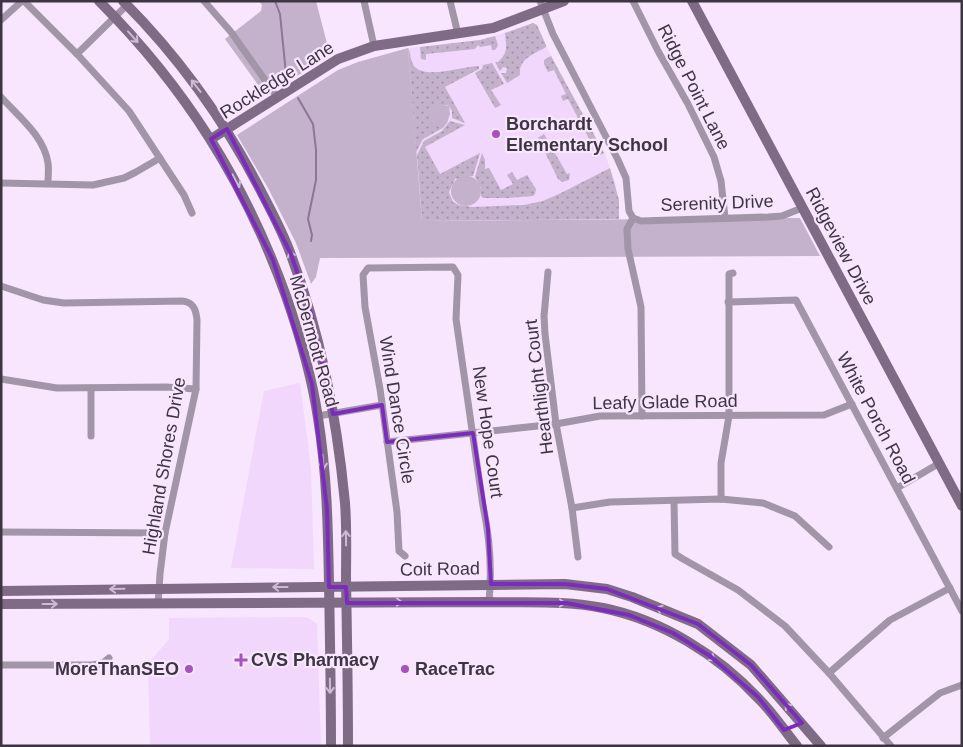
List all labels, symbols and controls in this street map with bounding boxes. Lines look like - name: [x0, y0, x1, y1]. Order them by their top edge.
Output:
- street label: Ridge Point Lane: [654, 21, 734, 153]
- one-way arrow: [127, 30, 139, 43]
- street label: Rockledge Lane: [217, 37, 337, 123]
- one-way arrow: [191, 79, 201, 93]
- place label: Borchardt Elementary School: [506, 114, 668, 155]
- marker: Borchardt Elementary School: [490, 128, 502, 140]
- one-way arrow: [232, 173, 241, 188]
- street label: Ridgeview Drive: [802, 184, 880, 308]
- street label: Serenity Drive: [660, 191, 774, 215]
- one-way arrow: [287, 250, 296, 266]
- street label: McDermott Road: [286, 273, 342, 409]
- street label: Hearthlight Court: [521, 318, 557, 456]
- street label: Wind Dance Circle: [375, 335, 419, 485]
- street label: White Porch Road: [833, 349, 919, 487]
- street label: New Hope Court: [469, 365, 507, 499]
- street label: Highland Shores Drive: [139, 376, 189, 556]
- street label: Leafy Glade Road: [592, 391, 738, 413]
- one-way arrow: [319, 454, 328, 470]
- one-way arrow: [341, 531, 350, 547]
- street label: Coit Road: [400, 558, 480, 580]
- one-way arrow: [272, 582, 288, 592]
- one-way arrow: [110, 584, 126, 593]
- one-way arrow: [387, 597, 403, 607]
- one-way arrow: [550, 598, 566, 608]
- one-way arrow: [42, 599, 58, 609]
- one-way arrow: [656, 605, 671, 614]
- place label: CVS Pharmacy: [251, 650, 379, 670]
- one-way arrow: [702, 651, 716, 661]
- marker: CVS Pharmacy: [235, 654, 247, 666]
- place label: MoreThanSEO: [55, 659, 179, 679]
- place label: RaceTrac: [415, 659, 495, 679]
- marker: MoreThanSEO: [183, 663, 195, 675]
- marker: RaceTrac: [399, 663, 411, 675]
- one-way arrow: [326, 678, 335, 694]
- one-way arrow: [784, 702, 795, 715]

